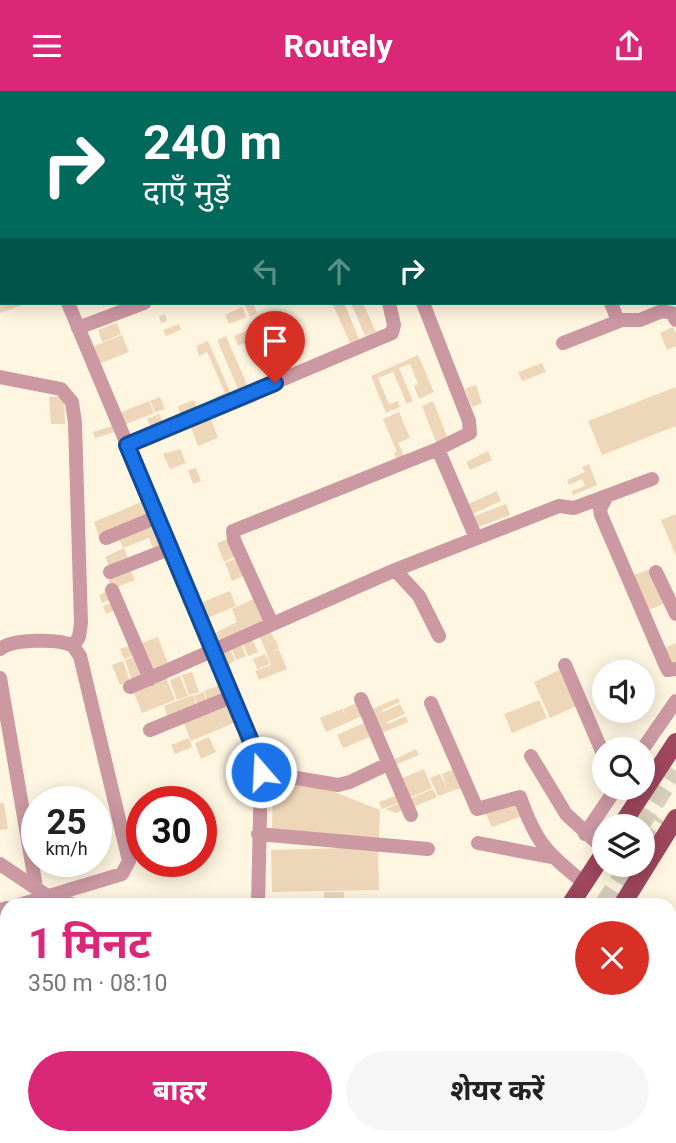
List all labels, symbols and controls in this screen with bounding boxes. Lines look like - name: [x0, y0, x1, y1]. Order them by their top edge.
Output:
- icon: menu: [28, 27, 66, 65]
- text: Routely: [283, 27, 393, 65]
- icon: share: [610, 27, 648, 65]
- text: 240 m: [143, 114, 282, 171]
- icon: right: [28, 119, 119, 210]
- text: दाएँ मुड़ें: [143, 173, 230, 211]
- icon: left: [247, 252, 285, 290]
- icon: ahead: [320, 252, 358, 290]
- icon: right: [393, 252, 431, 290]
- pin: [245, 311, 305, 383]
- icon: arrive: [256, 322, 294, 360]
- map controls: [592, 660, 655, 877]
- button: sound: [592, 660, 655, 723]
- position arrow: [224, 735, 298, 809]
- button: search: [592, 737, 655, 800]
- speed limit sign: 30: [126, 786, 217, 877]
- text: 25: [46, 802, 87, 843]
- button: layers: [592, 814, 655, 877]
- text: km/h: [45, 838, 88, 859]
- text: 1 मिनट: [28, 919, 151, 968]
- button: close: [575, 921, 649, 995]
- text: 350 m · 08:10: [28, 970, 167, 997]
- button: बाहर: [28, 1051, 332, 1131]
- button: शेयर करें: [346, 1051, 649, 1131]

